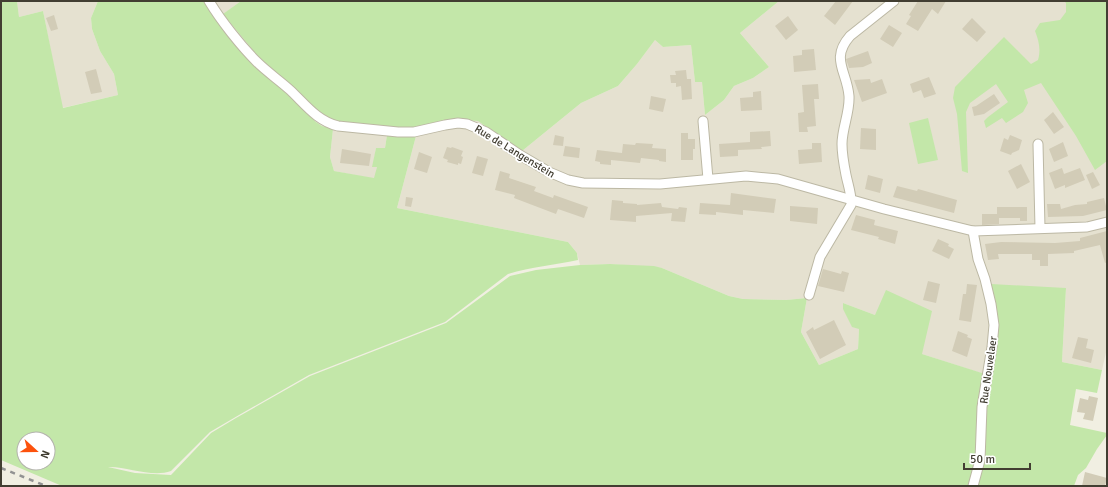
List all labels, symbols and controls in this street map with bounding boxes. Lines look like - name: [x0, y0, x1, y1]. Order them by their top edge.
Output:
- street label: Rue de Langenstein: [472, 122, 557, 181]
- street label: Rue Nouvelaer: [977, 335, 1000, 405]
- north arrow: [16, 431, 56, 471]
- scale bar: [964, 445, 1030, 471]
- text: N: [37, 449, 52, 460]
- text: 50 m: [970, 452, 995, 467]

